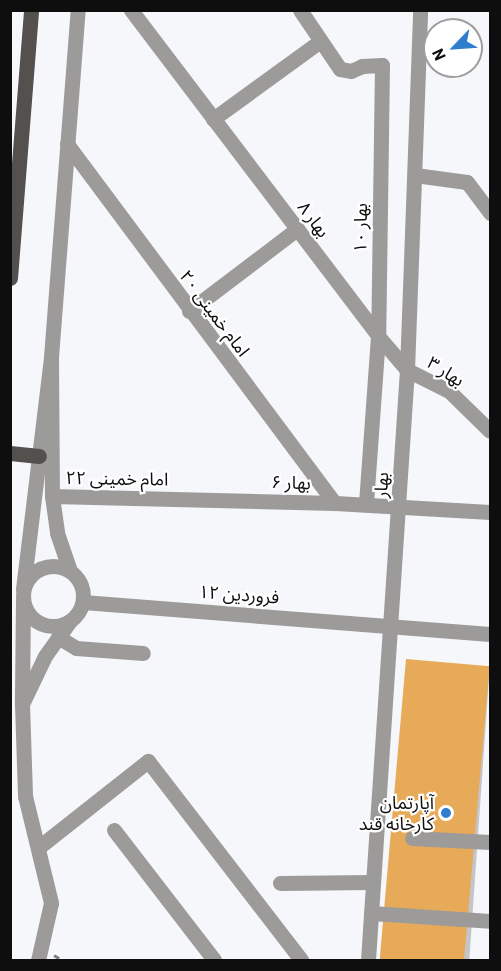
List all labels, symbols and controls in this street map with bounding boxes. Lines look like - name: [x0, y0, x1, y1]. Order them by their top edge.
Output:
- north arrow: [423, 18, 483, 78]
- text: N: [427, 46, 449, 64]
- street label: بهار ۸: [293, 197, 335, 241]
- street label: بهار ۱۰: [349, 203, 371, 253]
- street label: امام خمینی ۲۰: [175, 266, 255, 360]
- street label: بهار ۳: [423, 351, 469, 391]
- street label: امام خمینی ۲۲: [66, 466, 168, 490]
- street label: بهار ۶: [271, 471, 311, 493]
- street label: بهار: [370, 472, 392, 498]
- street label: ۱۲ فروردین: [198, 580, 280, 608]
- place label: آپارتمان کارخانه قند: [359, 792, 434, 834]
- marker: آپارتمان کارخانه قند: [439, 806, 453, 820]

